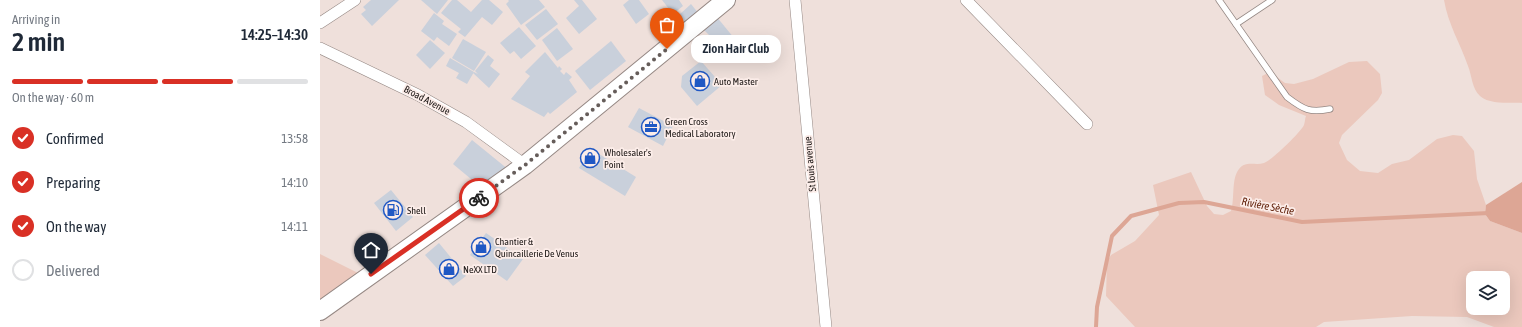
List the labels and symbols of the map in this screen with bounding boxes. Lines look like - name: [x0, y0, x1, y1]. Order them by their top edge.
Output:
- pin: [650, 8, 684, 49]
- callout: Zion Hair Club: [691, 35, 781, 63]
- shop icon: Auto Master: [689, 70, 711, 92]
- place label: Auto Master: [714, 76, 759, 87]
- street label: Broad Avenue: [402, 83, 452, 117]
- office icon: Green Cross Medical Laboratory: [640, 116, 662, 138]
- place label: Green Cross Medical Laboratory: [665, 116, 736, 139]
- street label: St louis avenue: [802, 136, 818, 192]
- shop icon: Wholesaler's Point: [579, 147, 601, 169]
- place label: Wholesaler's Point: [604, 147, 652, 170]
- courier: [459, 178, 499, 218]
- water label: Rivière Sèche: [1241, 195, 1295, 217]
- fuel station icon: Shell: [382, 199, 404, 221]
- place label: Shell: [407, 205, 426, 216]
- pin: [354, 233, 388, 274]
- shop icon: Chantier & Quincaillerie De Venus: [470, 236, 492, 258]
- place label: Chantier & Quincaillerie De Venus: [495, 236, 579, 259]
- shop icon: NeXX LTD: [438, 258, 460, 280]
- place label: NeXX LTD: [463, 264, 497, 275]

